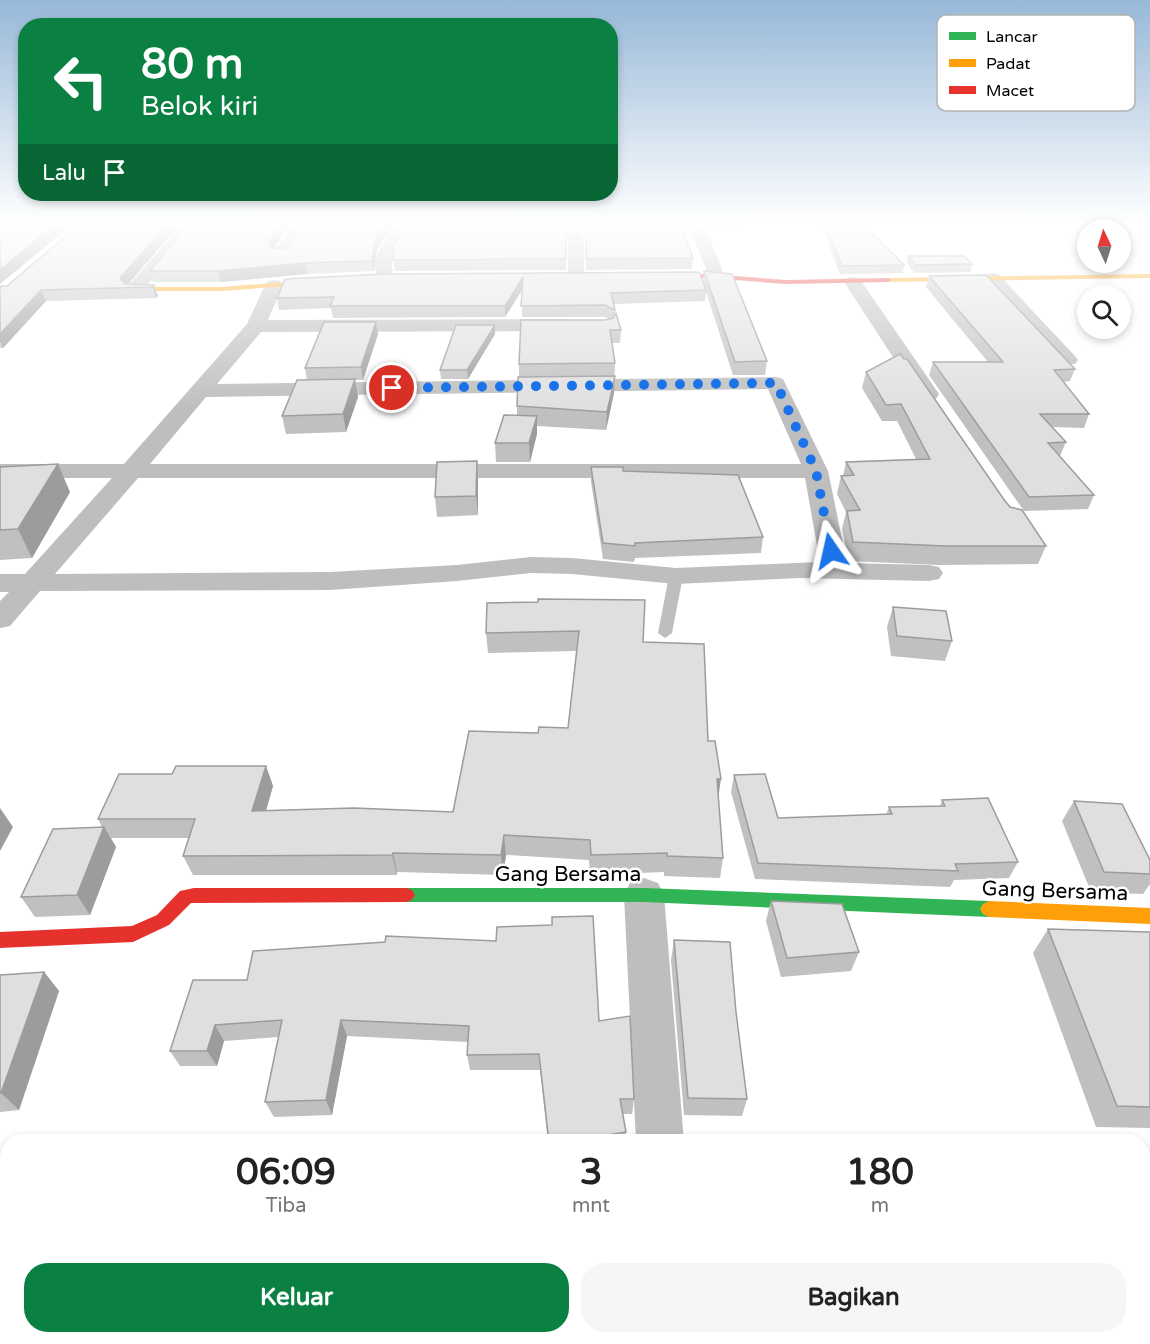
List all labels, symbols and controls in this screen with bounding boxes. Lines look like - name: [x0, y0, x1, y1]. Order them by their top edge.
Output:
- legend: [937, 15, 1135, 111]
- text: Lancar: [986, 27, 1038, 47]
- text: 80 m: [141, 39, 243, 90]
- icon: left: [42, 42, 120, 120]
- text: Padat: [986, 54, 1030, 74]
- text: Macet: [986, 81, 1034, 101]
- text: Belok kiri: [141, 90, 258, 123]
- icon: arrive: [98, 156, 131, 189]
- text: Lalu: [42, 160, 86, 186]
- north arrow: [1077, 219, 1131, 273]
- map controls: [1077, 219, 1131, 339]
- button: search: [1077, 285, 1131, 339]
- pin: [366, 362, 417, 413]
- icon: arrive: [375, 371, 408, 404]
- position arrow: [799, 519, 863, 583]
- street label: Gang Bersama: [495, 862, 641, 887]
- street label: Gang Bersama: [981, 876, 1129, 906]
- text: 06:09: [236, 1151, 336, 1194]
- text: 3: [580, 1151, 602, 1194]
- text: 180: [846, 1151, 914, 1194]
- text: Tiba: [266, 1194, 306, 1218]
- text: mnt: [572, 1194, 610, 1218]
- text: m: [871, 1194, 889, 1218]
- button: Keluar: [24, 1263, 569, 1332]
- button: Bagikan: [581, 1263, 1126, 1332]

